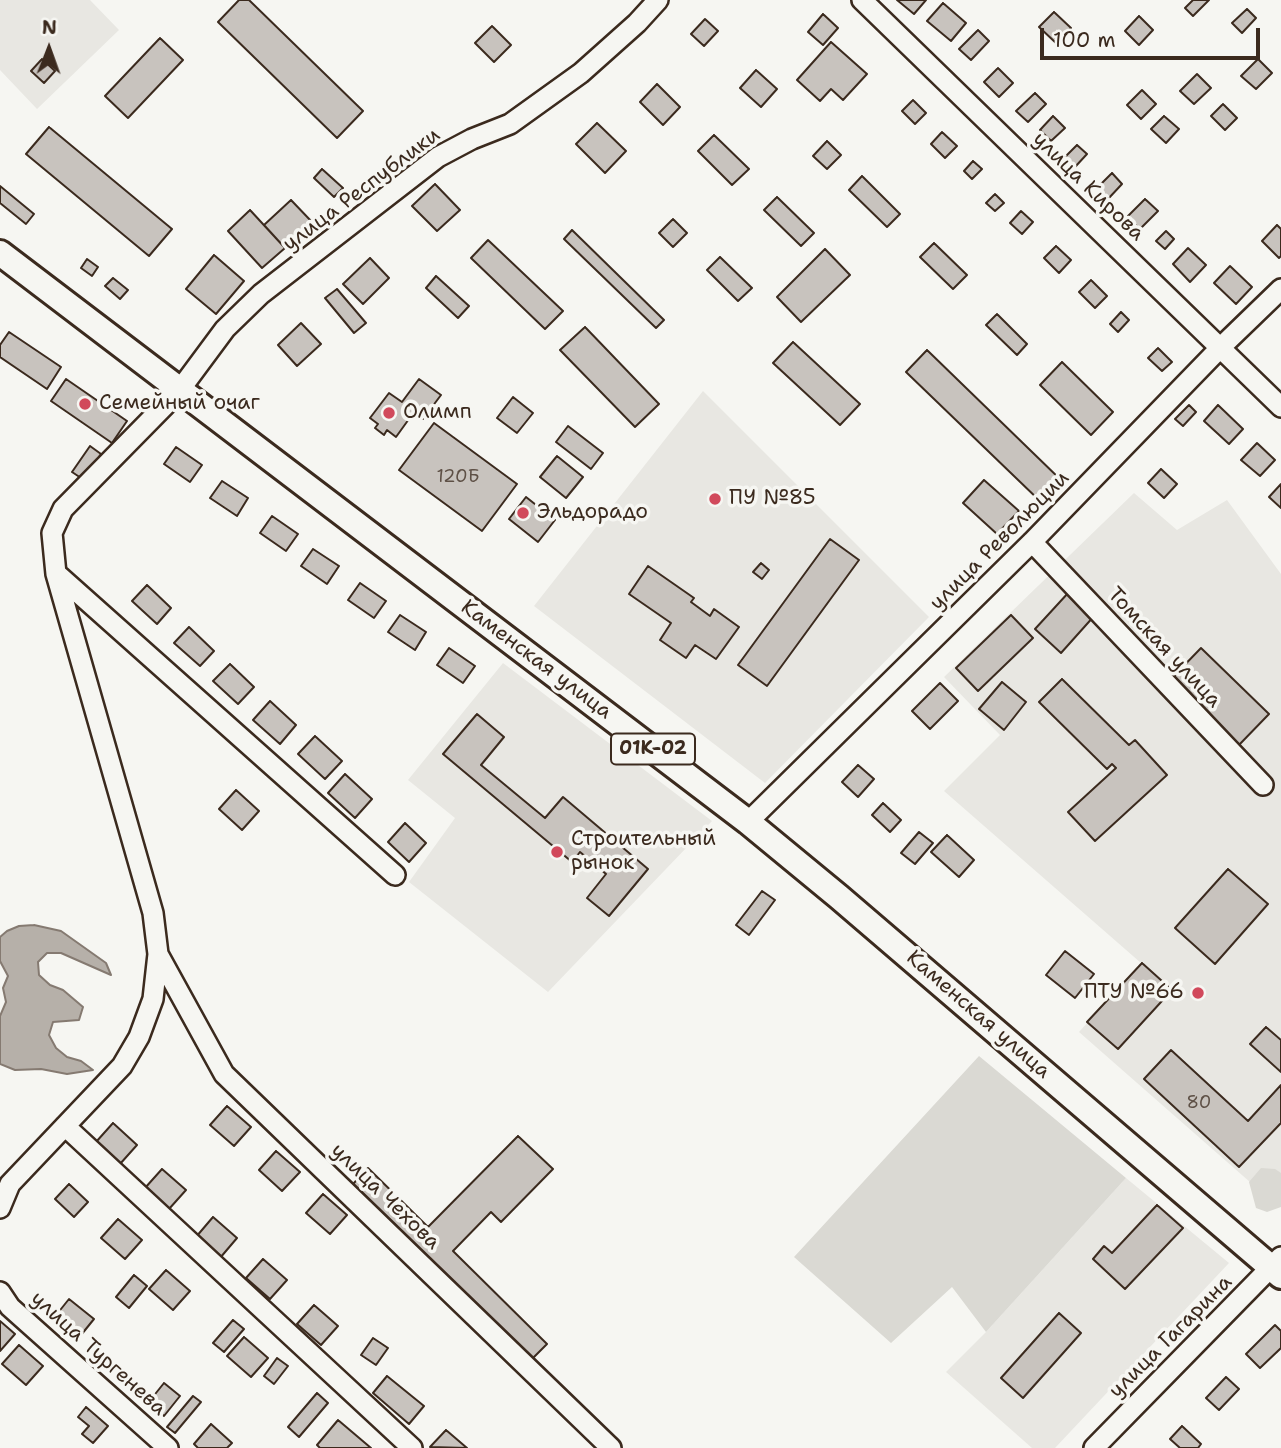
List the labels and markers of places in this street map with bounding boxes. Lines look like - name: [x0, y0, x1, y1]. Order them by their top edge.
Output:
- place label: Семейный очаг: [99, 391, 260, 417]
- marker: Семейный очаг: [77, 396, 93, 412]
- place label: Олимп: [403, 400, 472, 426]
- marker: Олимп: [381, 405, 397, 421]
- place label: ПУ №85: [729, 486, 816, 512]
- marker: ПУ №85: [707, 491, 723, 507]
- place label: Эльдорадо: [537, 500, 648, 526]
- marker: Эльдорадо: [515, 505, 531, 521]
- place label: Строительный рынок: [571, 827, 716, 877]
- marker: Строительный рынок: [549, 844, 565, 860]
- place label: ПТУ №66: [1084, 980, 1184, 1006]
- marker: ПТУ №66: [1190, 985, 1206, 1001]

